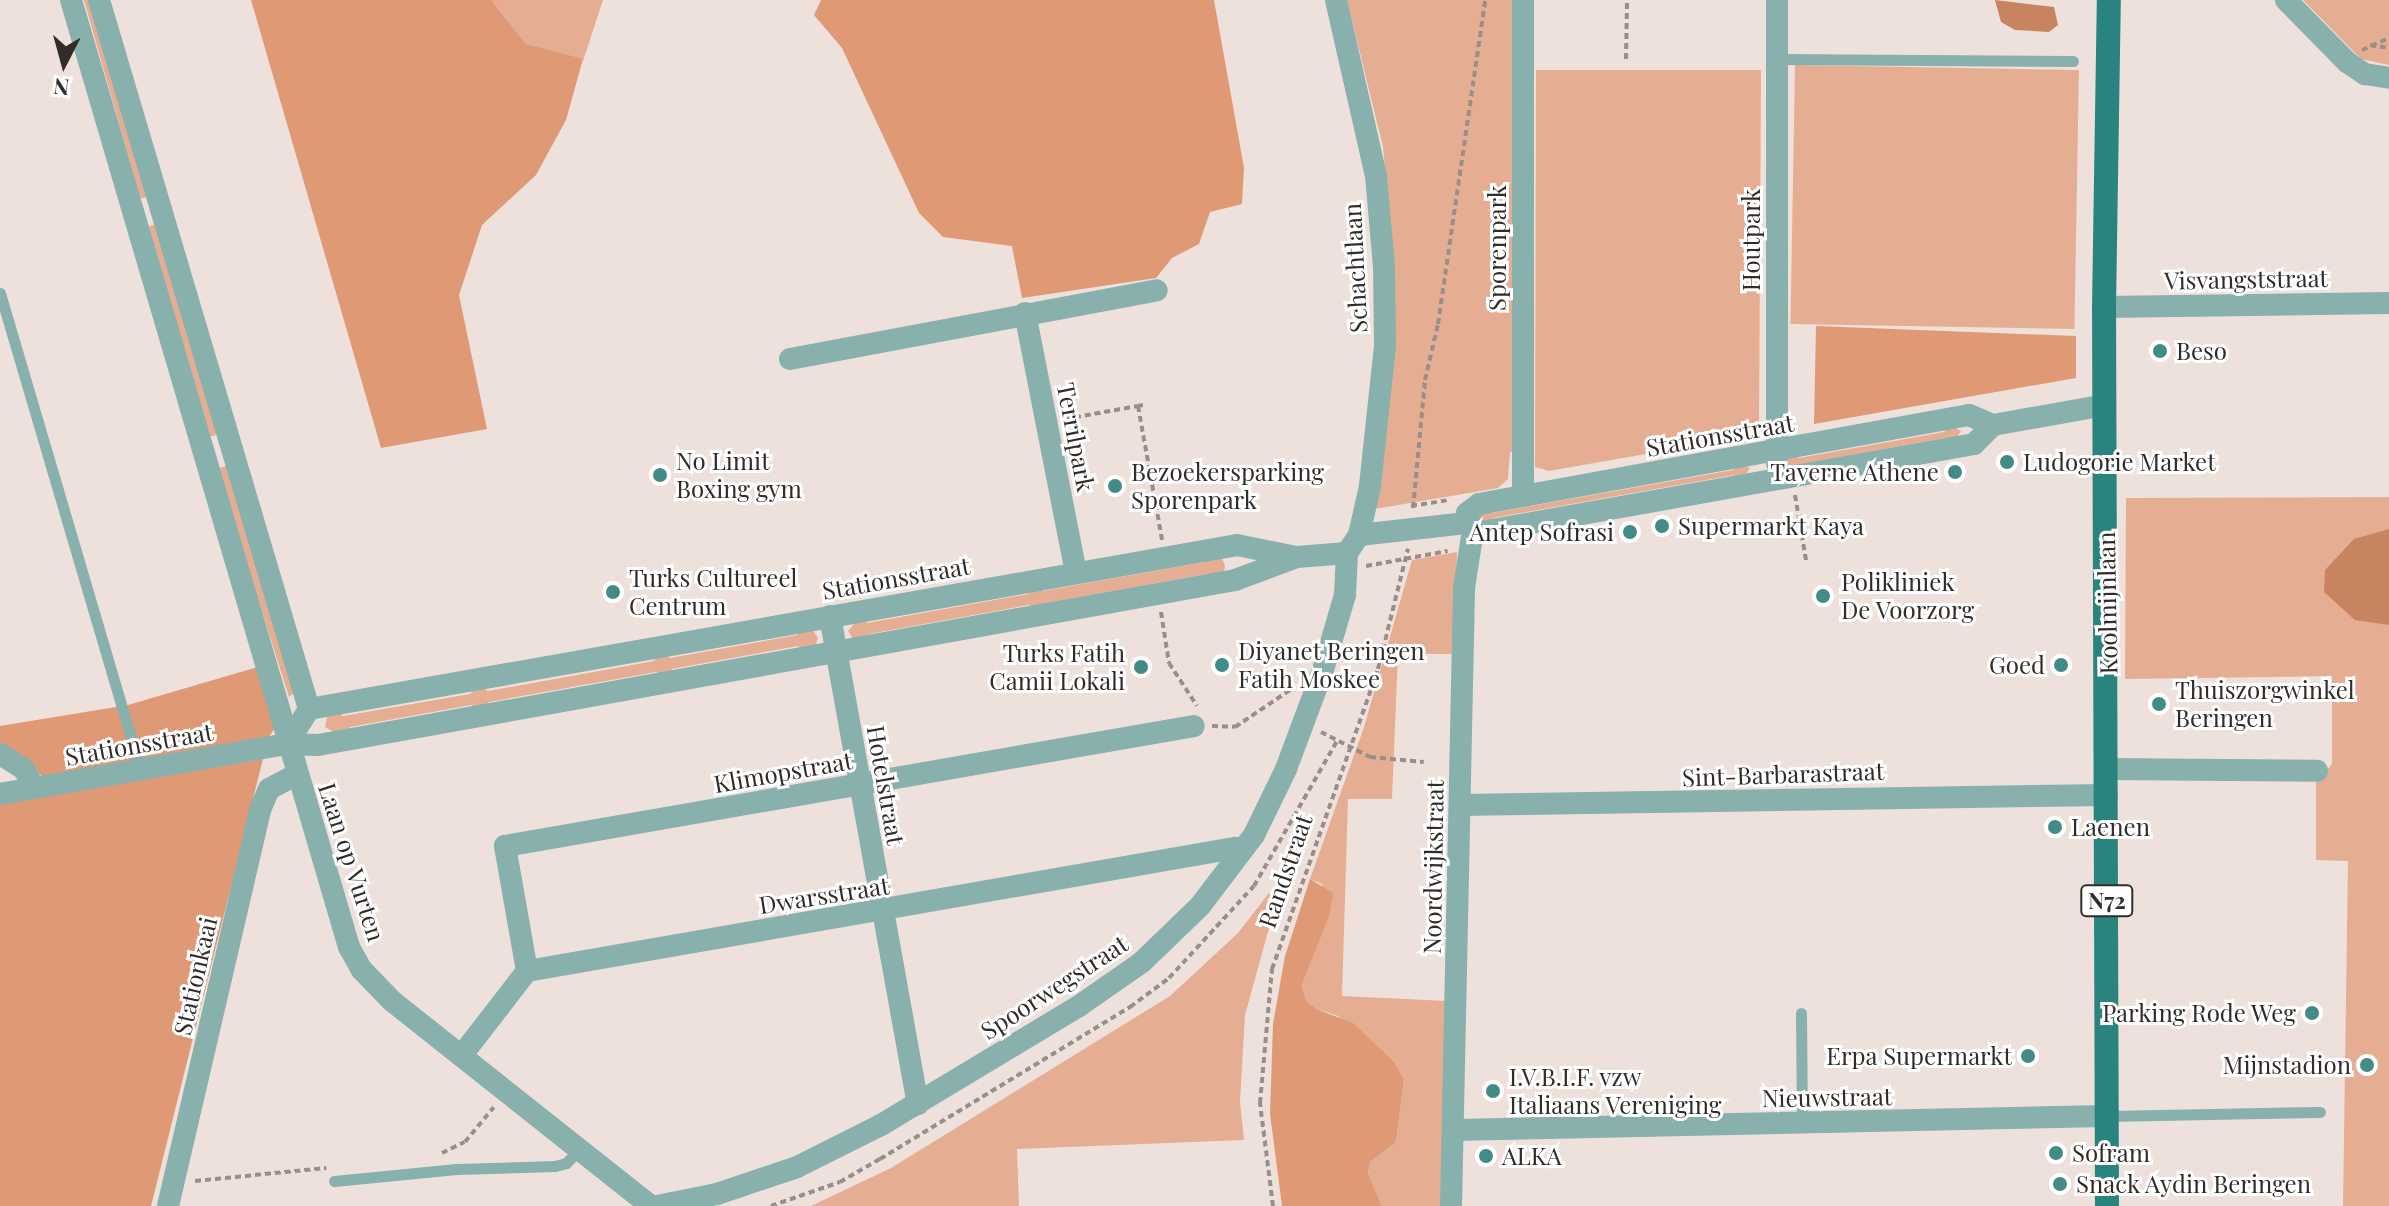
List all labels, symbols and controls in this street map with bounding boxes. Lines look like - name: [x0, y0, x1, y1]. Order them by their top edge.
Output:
- north arrow: [24, 24, 104, 104]
- text: N: [52, 72, 71, 104]
- street label: Sporenpark: [1483, 185, 1511, 311]
- street label: Houtpark: [1737, 189, 1765, 291]
- street label: Schachtlaan: [1337, 202, 1373, 334]
- street label: Visvangststraat: [2164, 263, 2328, 295]
- place label: Beso: [2176, 337, 2227, 365]
- marker: Beso: [2151, 342, 2169, 360]
- street label: Terrilpark: [1051, 380, 1101, 494]
- street label: Stationsstraat: [1644, 408, 1796, 462]
- place label: No Limit Boxing gym: [676, 447, 802, 503]
- place label: Ludogorie Market: [2023, 448, 2216, 476]
- marker: Ludogorie Market: [1998, 453, 2016, 471]
- place label: Bezoekersparking Sporenpark: [1131, 458, 1324, 514]
- place label: Taverne Athene: [1769, 458, 1939, 486]
- marker: Taverne Athene: [1946, 463, 1964, 481]
- marker: No Limit Boxing gym: [651, 466, 669, 484]
- marker: Bezoekersparking Sporenpark: [1106, 477, 1124, 495]
- place label: Supermarkt Kaya: [1678, 512, 1864, 540]
- marker: Supermarkt Kaya: [1653, 517, 1671, 535]
- place label: Antep Sofrasi: [1470, 518, 1614, 546]
- marker: Antep Sofrasi: [1621, 523, 1639, 541]
- street label: Koolmijnlaan: [2091, 531, 2123, 675]
- street label: Stationsstraat: [820, 551, 972, 605]
- place label: Turks Cultureel Centrum: [629, 564, 797, 620]
- place label: Polikliniek De Voorzorg: [1841, 568, 1975, 624]
- marker: Turks Cultureel Centrum: [604, 583, 622, 601]
- marker: Polikliniek De Voorzorg: [1812, 585, 1834, 607]
- place label: Diyanet Beringen Fatih Moskee: [1238, 637, 1425, 693]
- place label: Turks Fatih Camii Lokali: [989, 639, 1125, 695]
- place label: Goed: [1989, 651, 2045, 679]
- marker: Diyanet Beringen Fatih Moskee: [1213, 656, 1231, 674]
- marker: Goed: [2052, 656, 2070, 674]
- marker: Turks Fatih Camii Lokali: [1132, 658, 1150, 676]
- place label: Thuiszorgwinkel Beringen: [2175, 676, 2355, 732]
- marker: Thuiszorgwinkel Beringen: [2150, 695, 2168, 713]
- street label: Stationsstraat: [63, 717, 215, 771]
- street label: Hotelstraat: [861, 723, 911, 847]
- street label: Klimopstraat: [711, 746, 855, 798]
- street label: Sint-Barbarastraat: [1681, 756, 1885, 792]
- street label: Laan op Vurten: [313, 779, 391, 945]
- street label: Noordwijkstraat: [1417, 780, 1449, 954]
- street label: Randstraat: [1252, 810, 1318, 932]
- place label: Laenen: [2071, 813, 2150, 841]
- marker: Laenen: [2046, 818, 2064, 836]
- street label: Dwarsstraat: [757, 871, 891, 919]
- road number: N72: [2079, 883, 2135, 919]
- street label: Stationkaai: [167, 914, 223, 1038]
- street label: Spoorwegstraat: [975, 929, 1133, 1045]
- place label: Parking Rode Weg: [2101, 999, 2296, 1027]
- marker: Parking Rode Weg: [2303, 1004, 2321, 1022]
- place label: Erpa Supermarkt: [1826, 1042, 2012, 1070]
- marker: Erpa Supermarkt: [2019, 1047, 2037, 1065]
- place label: Mijnstadion: [2223, 1051, 2351, 1079]
- marker: Mijnstadion: [2358, 1056, 2376, 1074]
- place label: I.V.B.I.F. vzw Italiaans Vereniging: [1509, 1063, 1722, 1119]
- street label: Nieuwstraat: [1762, 1081, 1892, 1113]
- marker: I.V.B.I.F. vzw Italiaans Vereniging: [1484, 1082, 1502, 1100]
- place label: Sofram: [2072, 1139, 2150, 1167]
- place label: ALKA: [1502, 1142, 1562, 1170]
- marker: Sofram: [2047, 1144, 2065, 1162]
- marker: ALKA: [1477, 1147, 1495, 1165]
- place label: Snack Aydin Beringen: [2076, 1170, 2312, 1198]
- marker: Snack Aydin Beringen: [2051, 1175, 2069, 1193]

